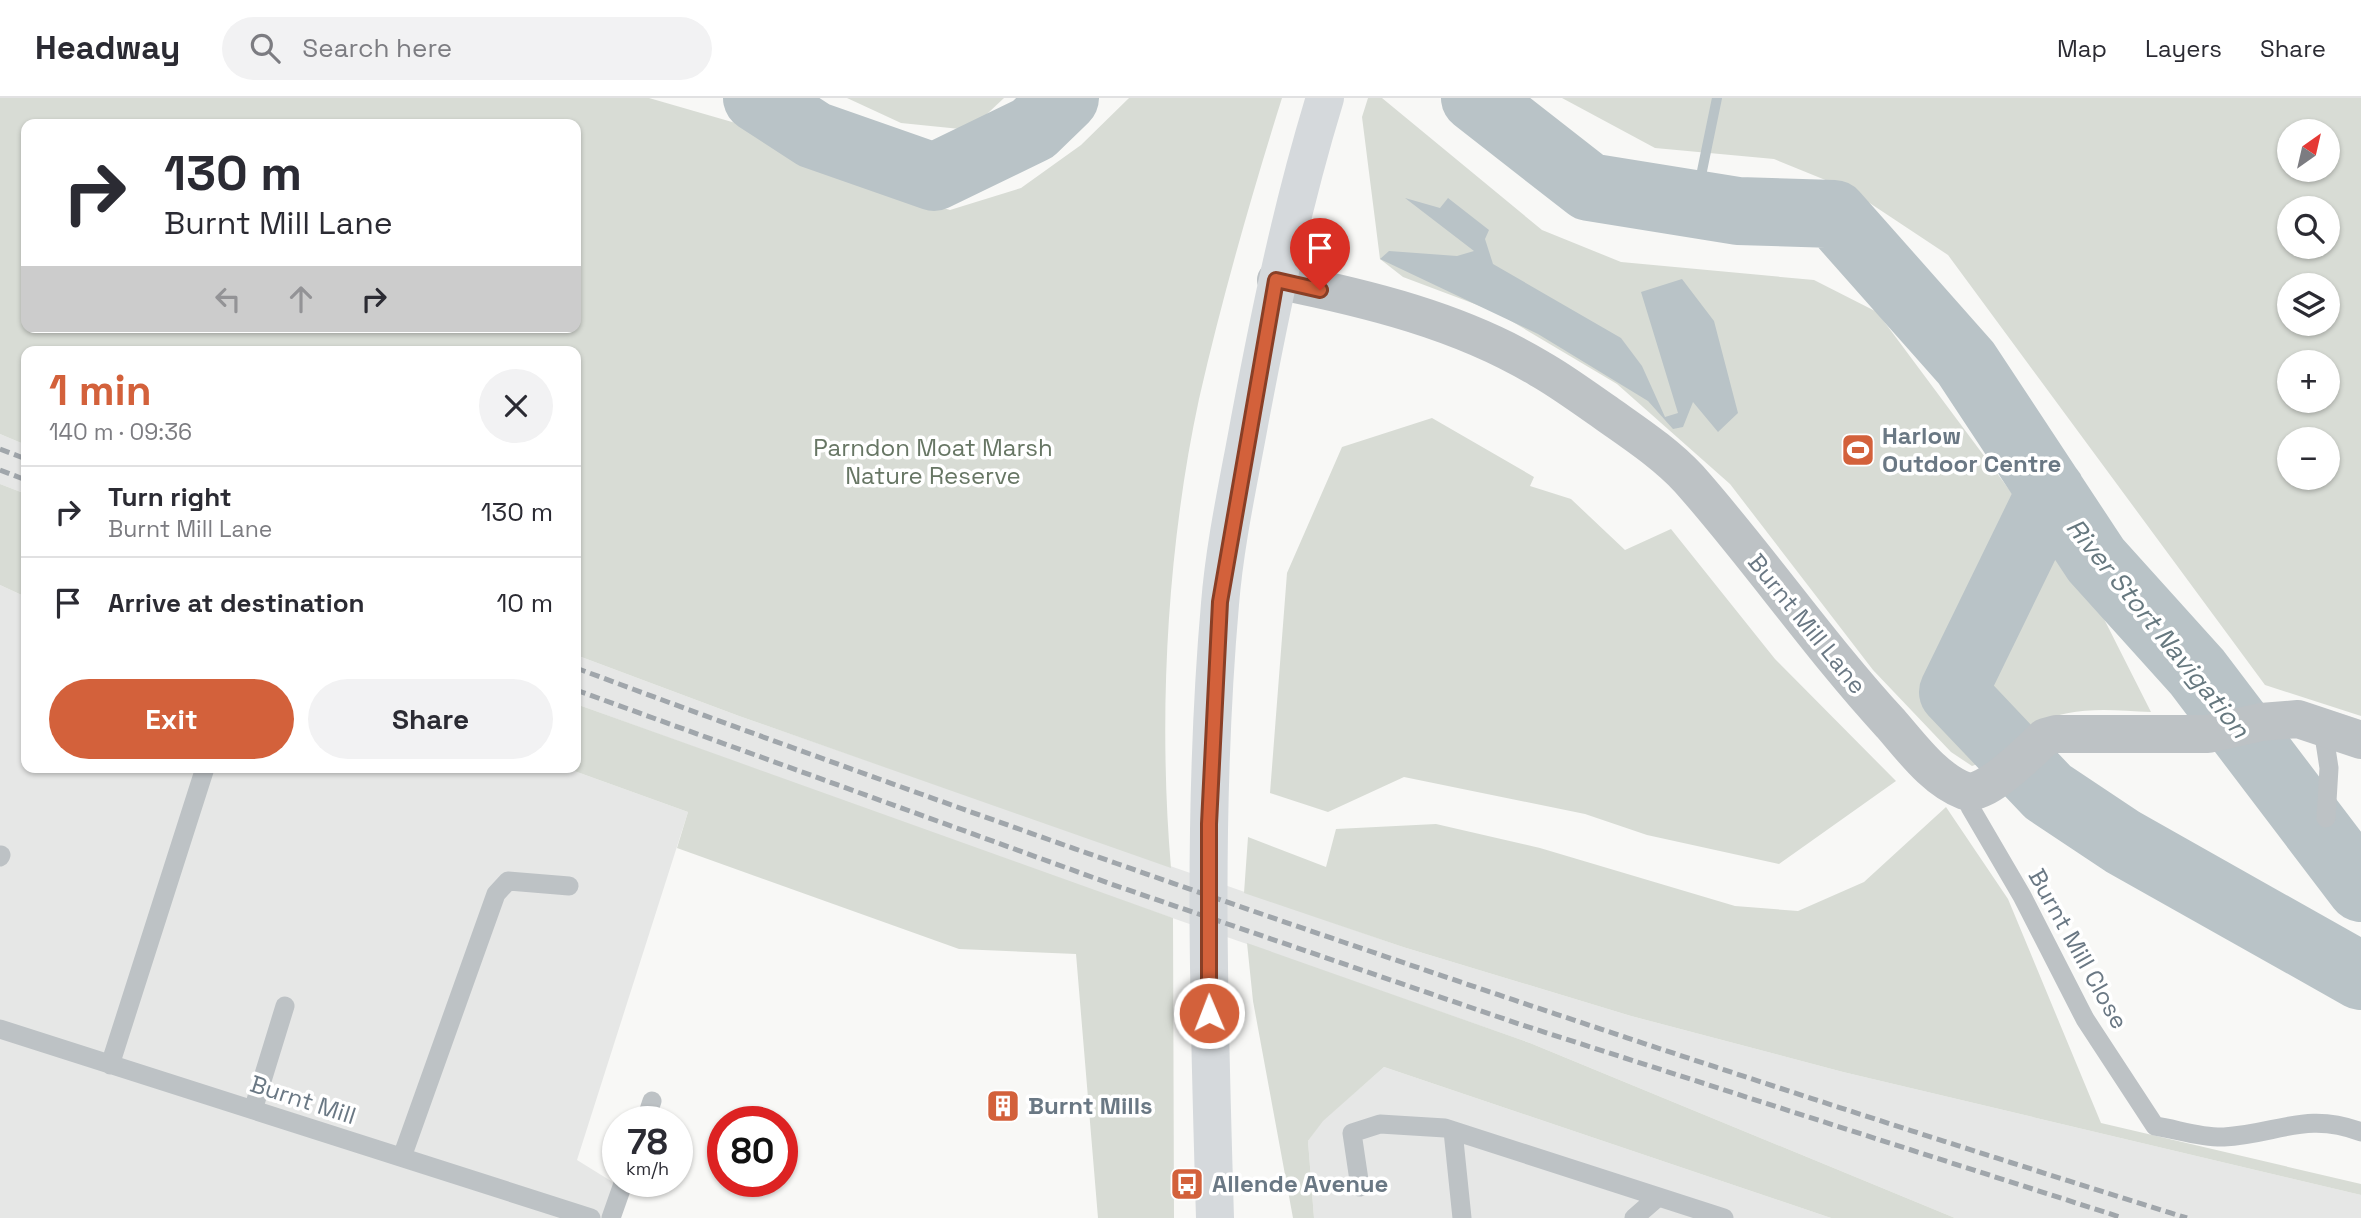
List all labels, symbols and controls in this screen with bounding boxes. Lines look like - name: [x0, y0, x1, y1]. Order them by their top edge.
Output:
- search box: [222, 17, 712, 80]
- text: Headway: [35, 27, 180, 69]
- icon: search: [246, 29, 284, 67]
- text: Search here: [302, 31, 452, 65]
- text: Map: [2057, 33, 2107, 64]
- text: Layers: [2145, 33, 2222, 64]
- text: Share: [2260, 33, 2326, 64]
- north arrow: [2277, 119, 2340, 182]
- map controls: [2277, 119, 2340, 490]
- text: 130 m: [164, 142, 302, 204]
- icon: right: [49, 147, 140, 238]
- button: search: [2277, 196, 2340, 259]
- text: Burnt Mill Lane: [164, 203, 393, 243]
- pin: [1290, 218, 1350, 290]
- icon: arrive: [1301, 229, 1339, 267]
- button: layers: [2277, 273, 2340, 336]
- icon: left: [209, 280, 247, 318]
- icon: ahead: [282, 280, 320, 318]
- icon: right: [355, 280, 393, 318]
- button: +: [2277, 350, 2340, 413]
- text: 1 min: [49, 364, 152, 417]
- button: close: [479, 369, 553, 443]
- text: 140 m · 09:36: [49, 417, 192, 447]
- place label: Harlow Outdoor Centre: [1882, 420, 2061, 479]
- button: −: [2277, 427, 2340, 490]
- sports icon: Harlow Outdoor Centre: [1839, 431, 1877, 469]
- park label: Parndon Moat Marsh Nature Reserve: [813, 432, 1053, 491]
- text: Turn right: [108, 480, 232, 514]
- icon: right: [49, 493, 87, 531]
- text: 130 m: [481, 495, 553, 529]
- water label: River Stort Navigation: [2059, 511, 2258, 746]
- text: Burnt Mill Lane: [108, 514, 272, 544]
- street label: Burnt Mill Lane: [1741, 547, 1873, 700]
- icon: arrive: [49, 584, 87, 622]
- text: Arrive at destination: [108, 586, 365, 620]
- text: 10 m: [496, 586, 553, 620]
- button: Exit: [49, 679, 294, 759]
- button: Share: [308, 679, 553, 759]
- street label: Burnt Mill Close: [2022, 863, 2135, 1034]
- position arrow: [1172, 976, 1246, 1050]
- street label: Burnt Mill: [246, 1068, 360, 1131]
- building icon: Burnt Mills: [984, 1087, 1022, 1125]
- place label: Burnt Mills: [1028, 1090, 1153, 1121]
- speed limit sign: 80: [707, 1106, 798, 1197]
- text: 78: [627, 1120, 668, 1164]
- text: km/h: [626, 1157, 669, 1180]
- bus stop icon: Allende Avenue: [1168, 1165, 1206, 1203]
- place label: Allende Avenue: [1212, 1168, 1388, 1199]

